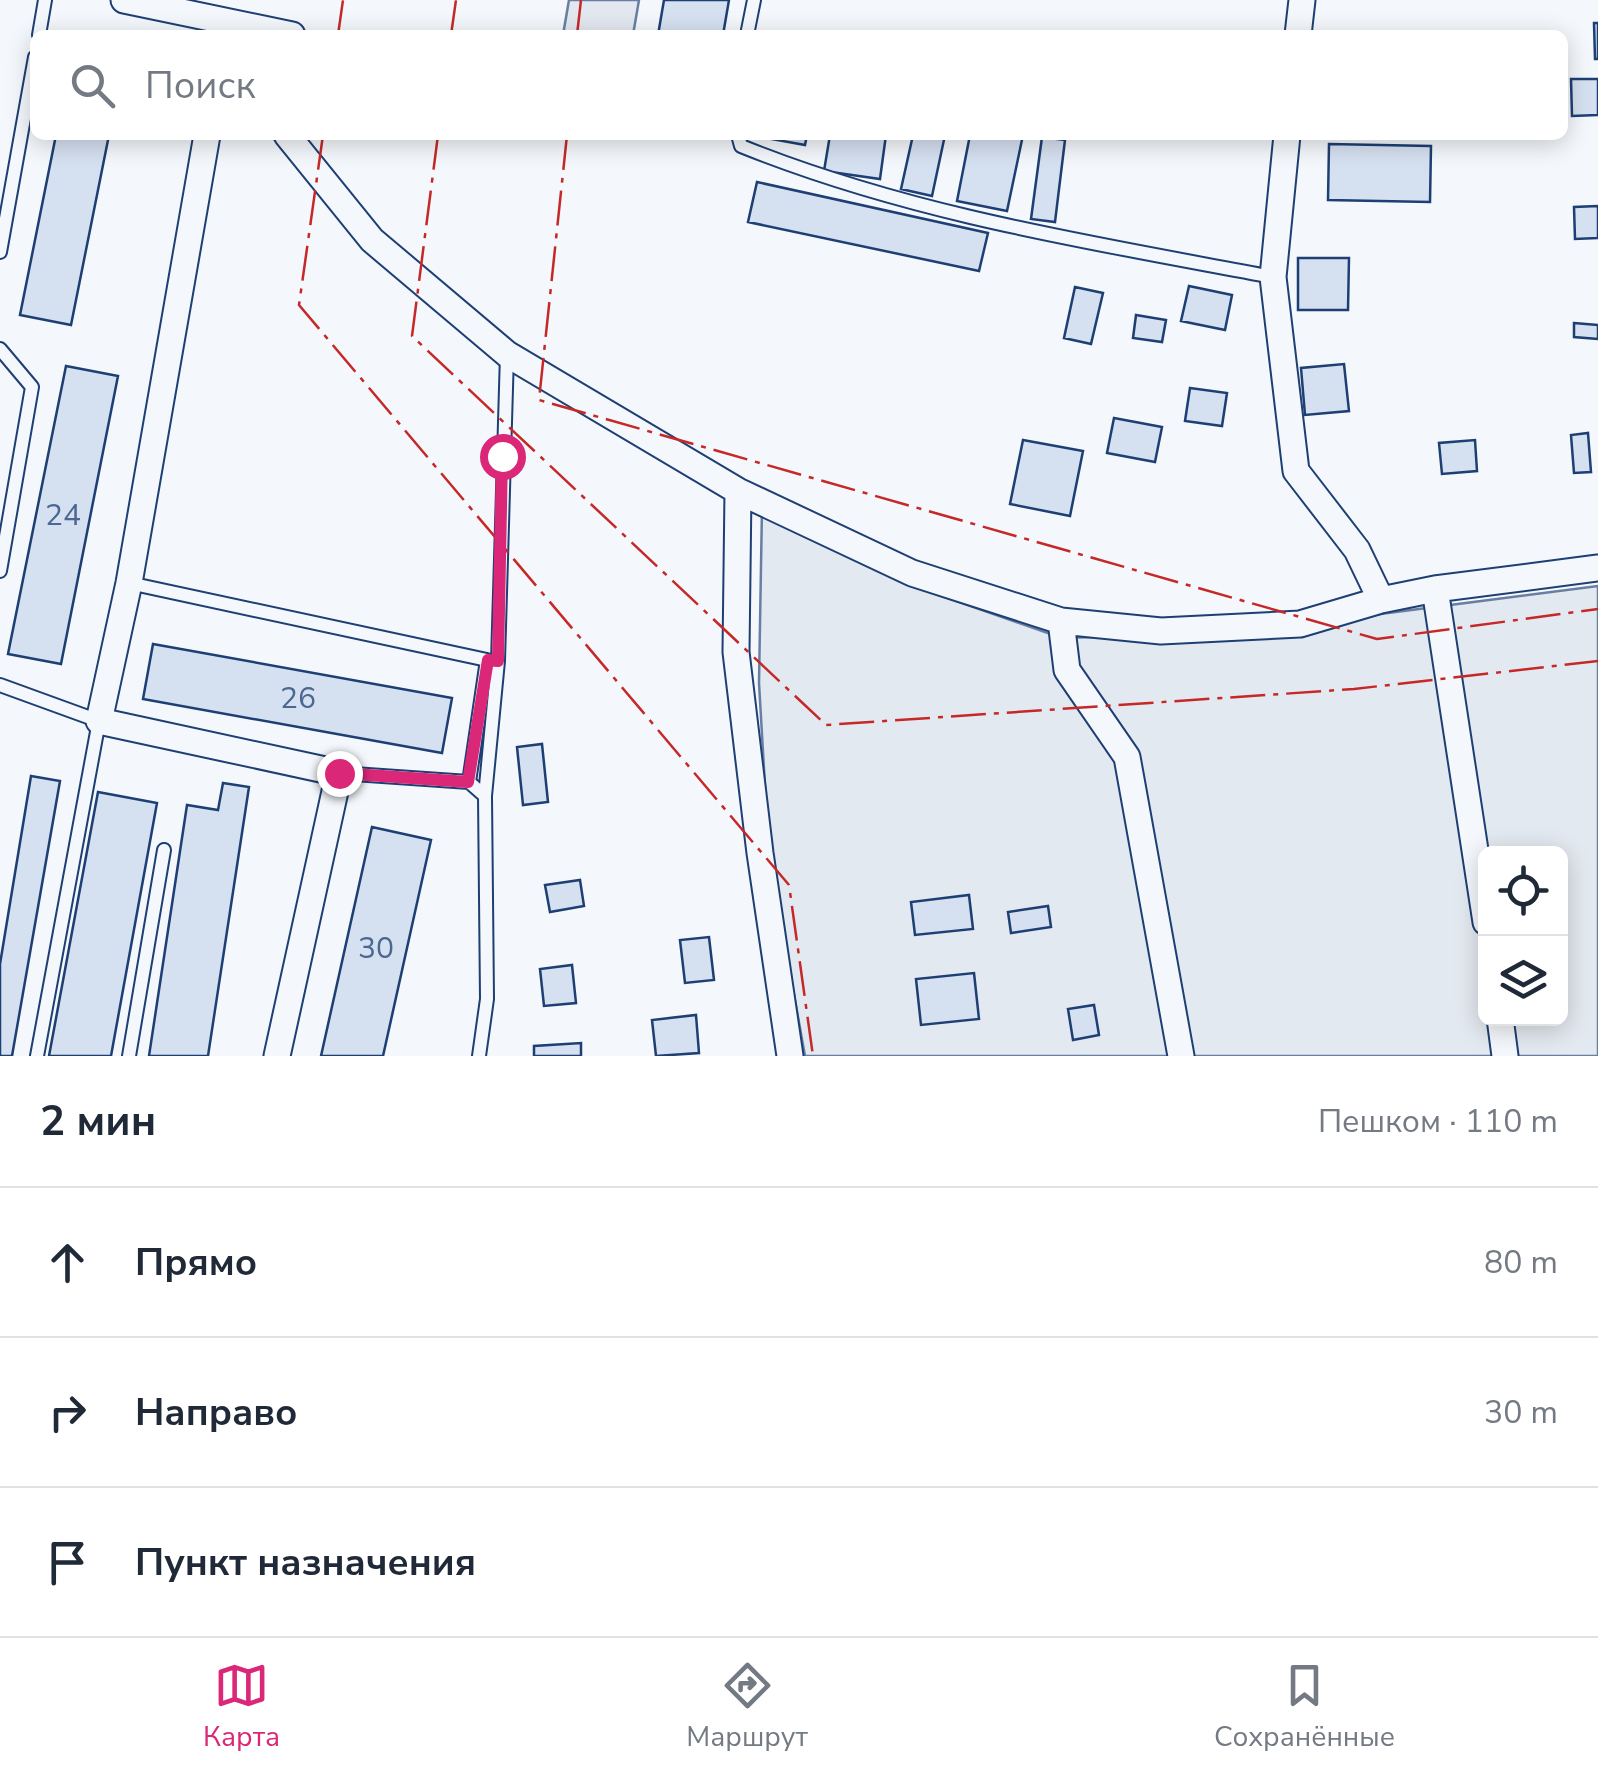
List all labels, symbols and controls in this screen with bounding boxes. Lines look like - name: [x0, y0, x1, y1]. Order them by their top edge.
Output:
- search box: [30, 30, 1568, 140]
- icon: search: [65, 58, 120, 113]
- text: Поиск: [145, 60, 255, 111]
- route start: [480, 434, 526, 480]
- house number: 24: [45, 495, 81, 536]
- house number: 26: [280, 678, 316, 719]
- route end: [317, 751, 363, 797]
- map controls: [1478, 846, 1568, 1026]
- button: locate: [1478, 846, 1568, 936]
- house number: 30: [358, 928, 394, 969]
- button: layers: [1478, 936, 1568, 1026]
- text: 2 мин: [40, 1093, 156, 1150]
- text: Пешком · 110 m: [1318, 1100, 1558, 1143]
- icon: ahead: [40, 1235, 95, 1290]
- text: Прямо: [135, 1237, 257, 1288]
- text: 80 m: [1484, 1241, 1558, 1284]
- icon: right: [40, 1385, 95, 1440]
- text: Направо: [135, 1387, 297, 1438]
- text: 30 m: [1484, 1391, 1558, 1434]
- icon: arrive: [40, 1535, 95, 1590]
- text: Пункт назначения: [135, 1537, 476, 1588]
- tab: Карта: [203, 1658, 280, 1756]
- tab: Маршрут: [686, 1658, 808, 1756]
- tab: Сохранённые: [1214, 1658, 1395, 1756]

